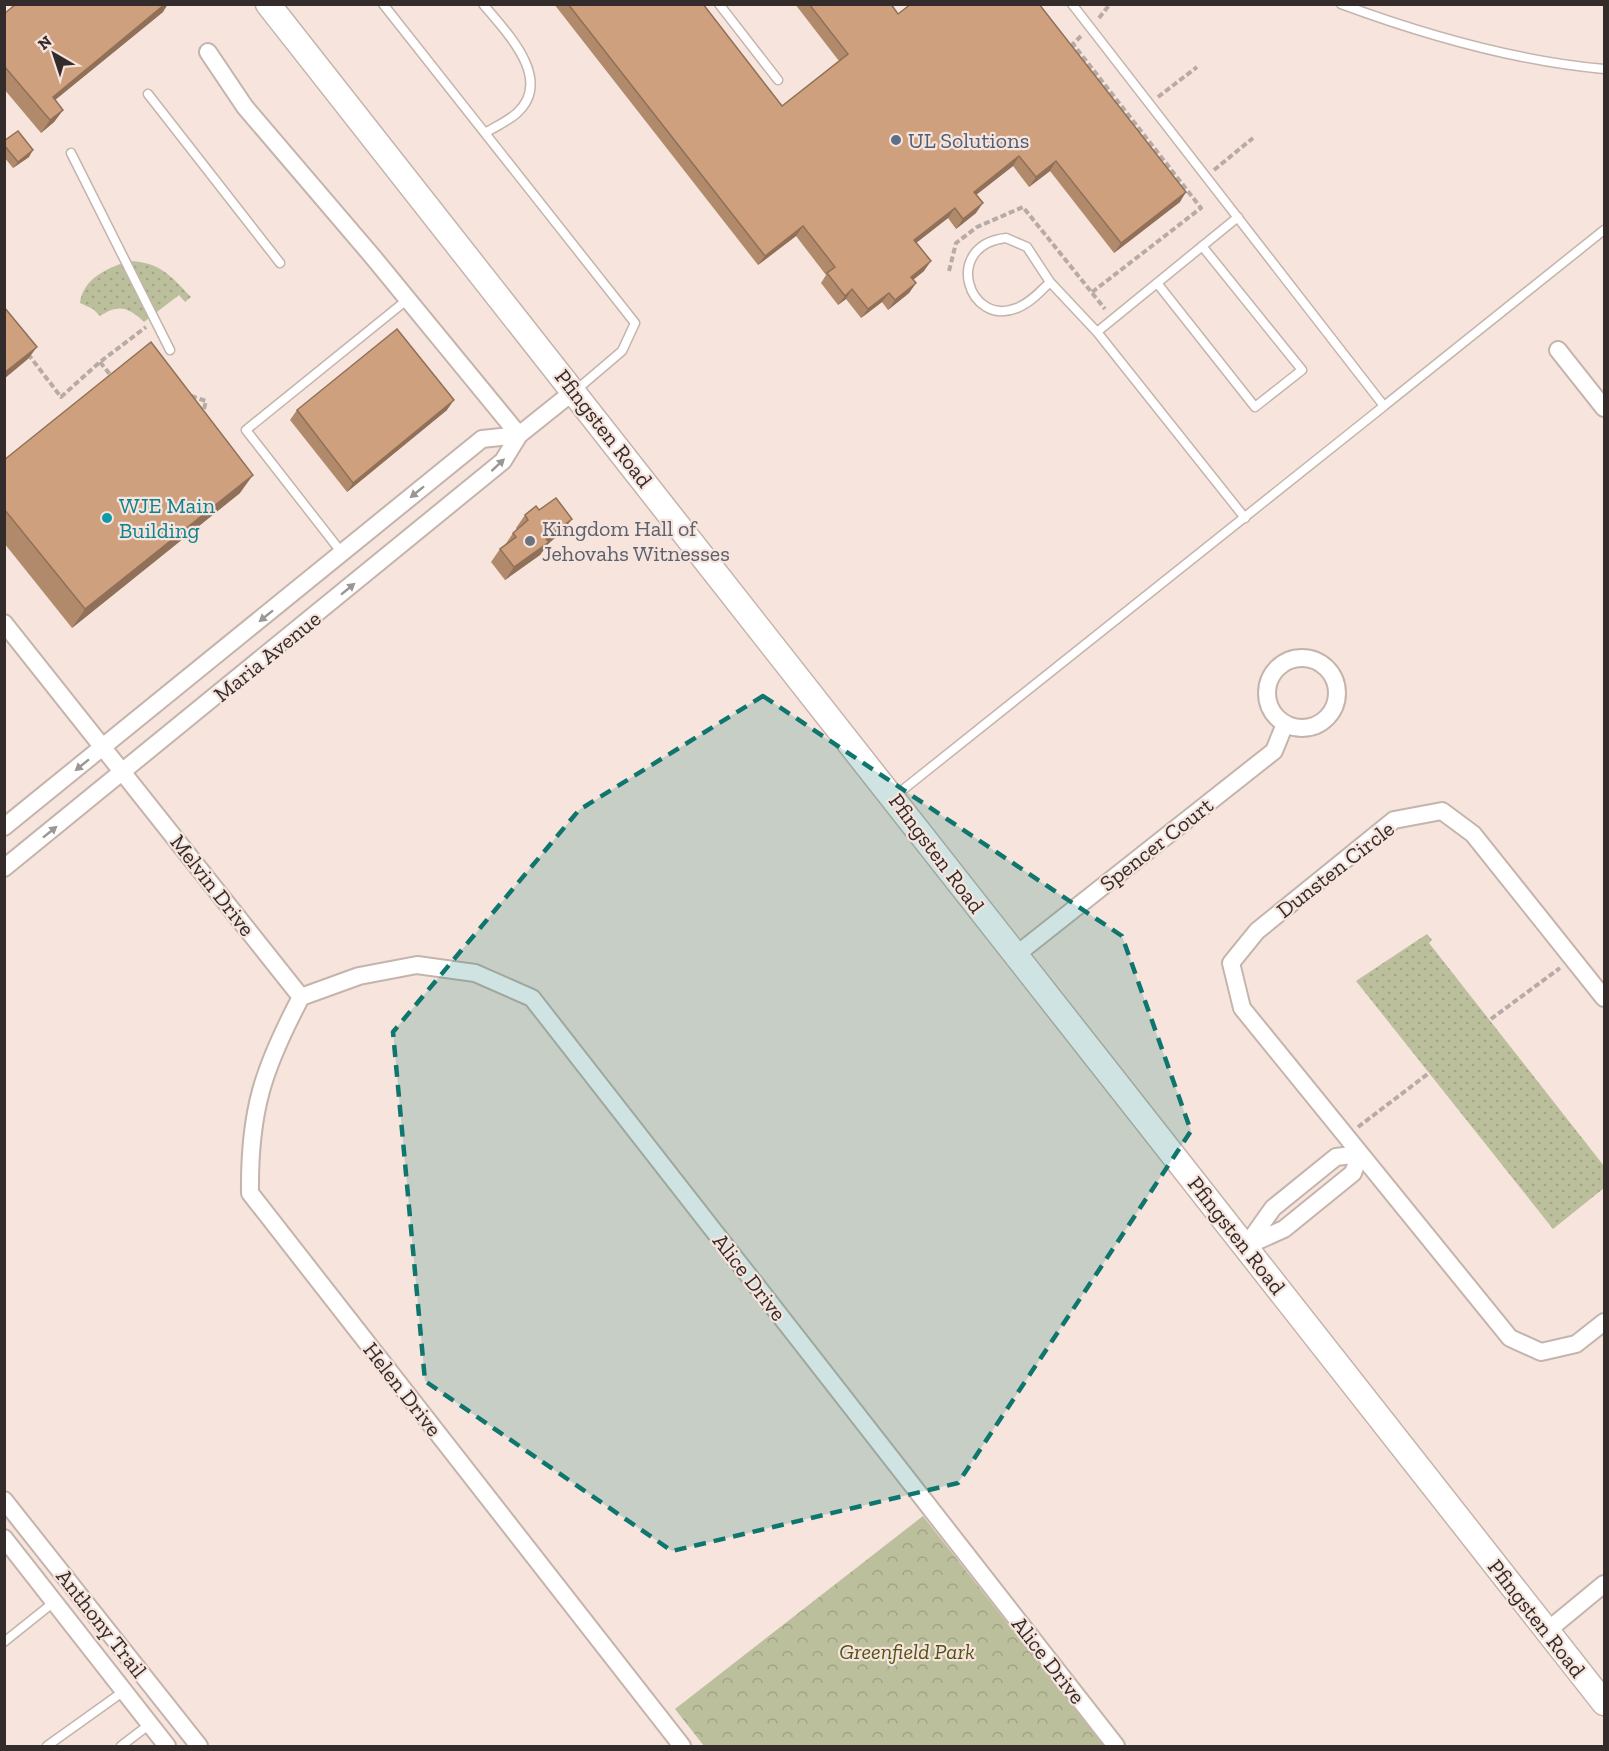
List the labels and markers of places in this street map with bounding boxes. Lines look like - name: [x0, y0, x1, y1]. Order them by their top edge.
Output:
- place label: UL Solutions: [908, 127, 1029, 154]
- marker: UL Solutions: [889, 133, 903, 147]
- place label: WJE Main Building: [119, 492, 215, 544]
- marker: WJE Main Building: [100, 511, 114, 525]
- place label: Kingdom Hall of Jehovahs Witnesses: [542, 515, 730, 567]
- marker: Kingdom Hall of Jehovahs Witnesses: [523, 534, 537, 548]

